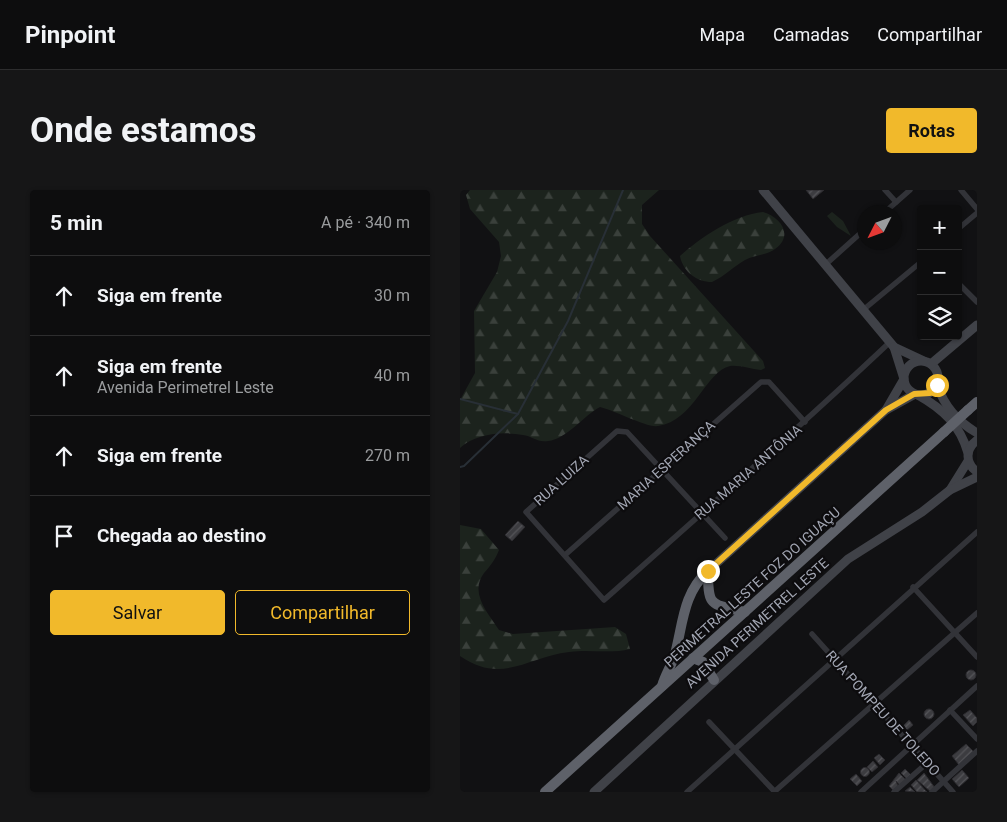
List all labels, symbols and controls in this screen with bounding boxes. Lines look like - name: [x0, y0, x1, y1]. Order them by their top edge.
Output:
- text: Pinpoint: [25, 21, 115, 49]
- text: Mapa: [700, 24, 745, 45]
- text: Camadas: [773, 24, 849, 45]
- text: Compartilhar: [877, 24, 982, 45]
- button: Rotas: [886, 108, 977, 153]
- text: Onde estamos: [30, 110, 257, 151]
- north arrow: [857, 205, 902, 250]
- map controls: [917, 205, 962, 340]
- button: +: [917, 205, 962, 250]
- text: 5 min: [50, 211, 103, 235]
- text: A pé · 340 m: [321, 213, 410, 232]
- button: −: [917, 250, 962, 295]
- icon: ahead: [50, 282, 78, 310]
- text: Siga em frente: [97, 284, 222, 307]
- text: 30 m: [374, 286, 410, 305]
- button: layers: [917, 295, 962, 340]
- text: Siga em frente: [97, 355, 222, 378]
- icon: ahead: [50, 362, 78, 390]
- text: 40 m: [374, 366, 410, 385]
- route start: [926, 374, 949, 397]
- text: Avenida Perimetrel Leste: [97, 378, 274, 397]
- street label: MARIA ESPERANÇA: [614, 417, 718, 513]
- street label: RUA MARIA ANTÔNIA: [691, 420, 805, 523]
- icon: ahead: [50, 442, 78, 470]
- text: Siga em frente: [97, 444, 222, 467]
- text: 270 m: [365, 446, 410, 465]
- street label: RUA LUIZA: [530, 451, 592, 509]
- street label: PERIMETRAL LESTE FOZ DO IGUAÇU: [661, 504, 843, 670]
- icon: arrive: [50, 522, 78, 550]
- text: Chegada ao destino: [97, 524, 266, 547]
- street label: AVENIDA PERIMETREL LESTE: [682, 555, 832, 691]
- route end: [697, 560, 720, 583]
- button: Salvar: [50, 590, 225, 635]
- button: Compartilhar: [235, 590, 410, 635]
- street label: RUA POMPEU DE TOLEDO: [823, 647, 943, 779]

